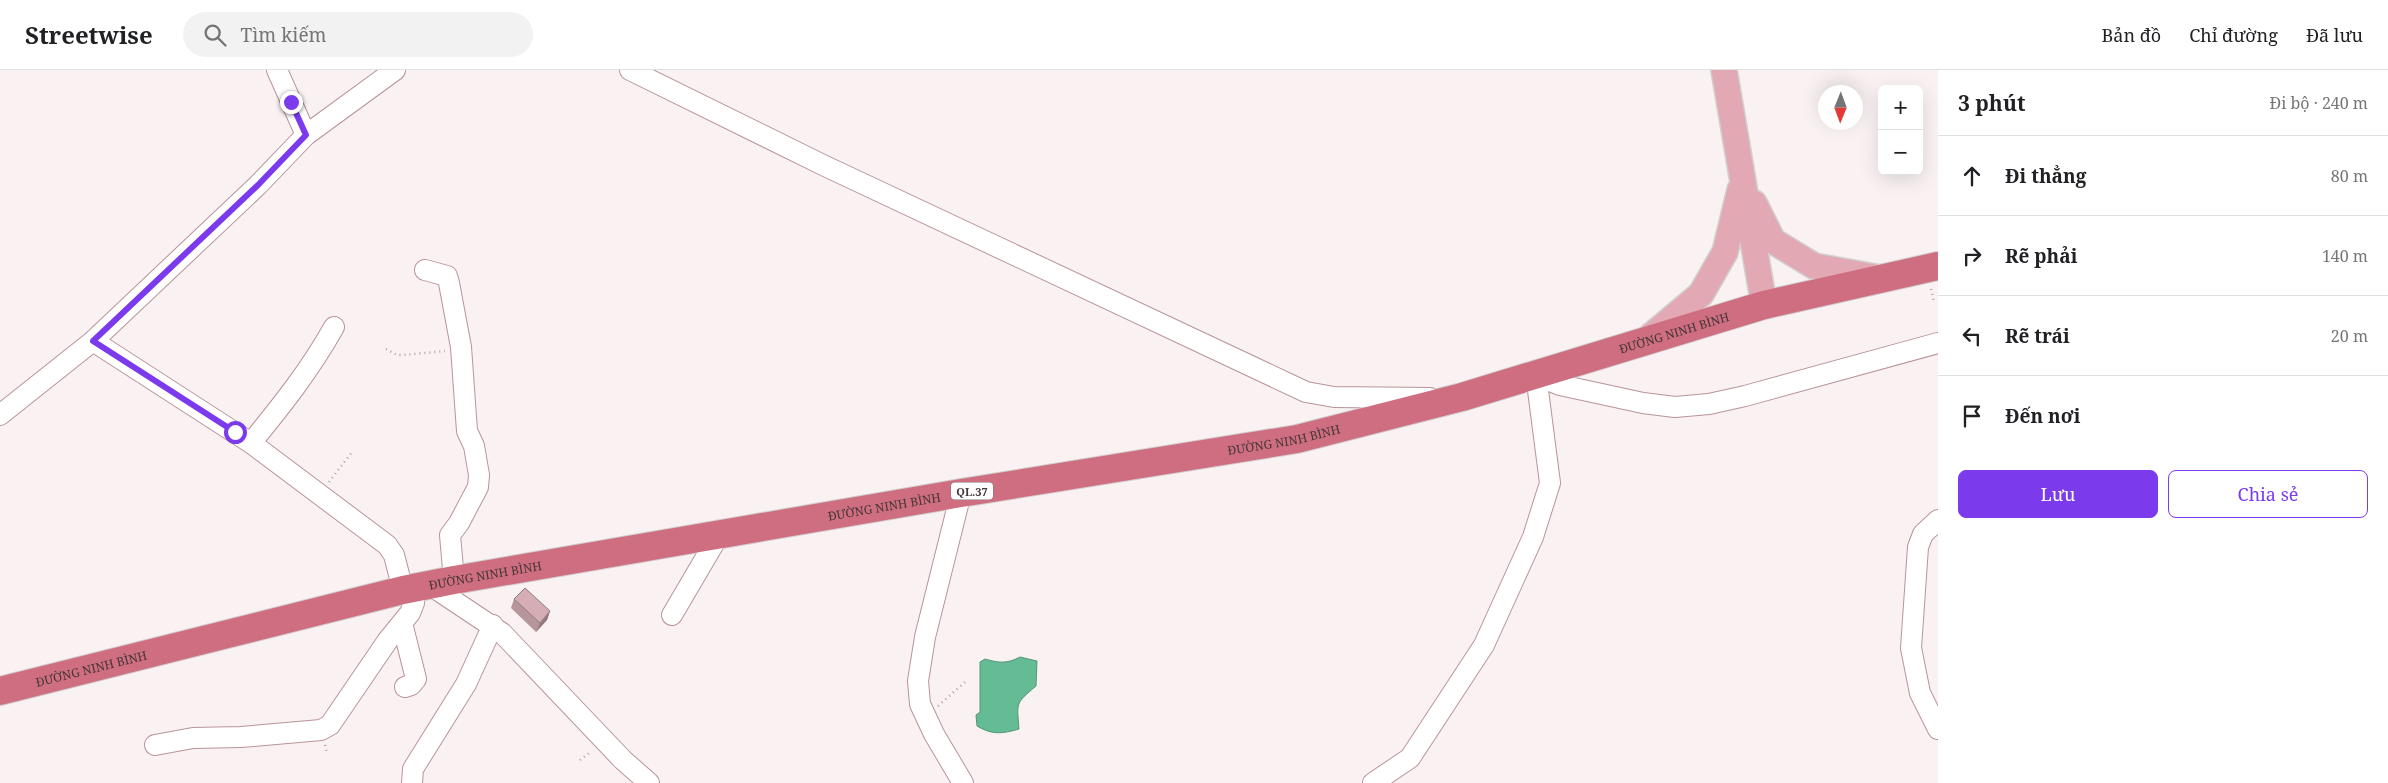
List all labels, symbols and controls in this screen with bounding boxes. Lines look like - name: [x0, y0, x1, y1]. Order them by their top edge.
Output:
- search box: [183, 12, 533, 57]
- text: Streetwise: [25, 18, 153, 51]
- icon: search: [201, 21, 229, 49]
- text: Tìm kiếm: [241, 22, 327, 48]
- text: Bản đồ: [2102, 23, 2161, 47]
- text: Chỉ đường: [2189, 23, 2278, 47]
- text: Đã lưu: [2306, 23, 2363, 47]
- north arrow: [1818, 85, 1863, 130]
- map controls: [1878, 85, 1923, 175]
- button: +: [1878, 85, 1923, 130]
- text: 3 phút: [1958, 89, 2025, 117]
- route end: [280, 91, 303, 114]
- text: Đi bộ · 240 m: [2270, 92, 2368, 114]
- button: −: [1878, 130, 1923, 175]
- icon: ahead: [1958, 162, 1986, 190]
- text: Đi thẳng: [2005, 163, 2086, 189]
- text: 80 m: [2331, 165, 2368, 187]
- icon: right: [1958, 242, 1986, 270]
- text: Rẽ phải: [2005, 243, 2077, 269]
- text: 140 m: [2322, 245, 2368, 267]
- street label: ĐƯỜNG NINH BÌNH: [1617, 307, 1732, 357]
- icon: left: [1958, 322, 1986, 350]
- text: Rẽ trái: [2005, 323, 2070, 349]
- text: 20 m: [2331, 325, 2368, 347]
- icon: arrive: [1958, 402, 1986, 430]
- text: Đến nơi: [2005, 403, 2081, 429]
- street label: ĐƯỜNG NINH BÌNH: [1226, 420, 1342, 459]
- route start: [224, 421, 247, 444]
- button: Lưu: [1958, 470, 2158, 518]
- button: Chia sẻ: [2168, 470, 2368, 518]
- road number: QL.37: [951, 482, 993, 500]
- street label: ĐƯỜNG NINH BÌNH: [826, 488, 943, 524]
- street label: ĐƯỜNG NINH BÌNH: [427, 557, 543, 593]
- street label: ĐƯỜNG NINH BÌNH: [34, 646, 149, 690]

